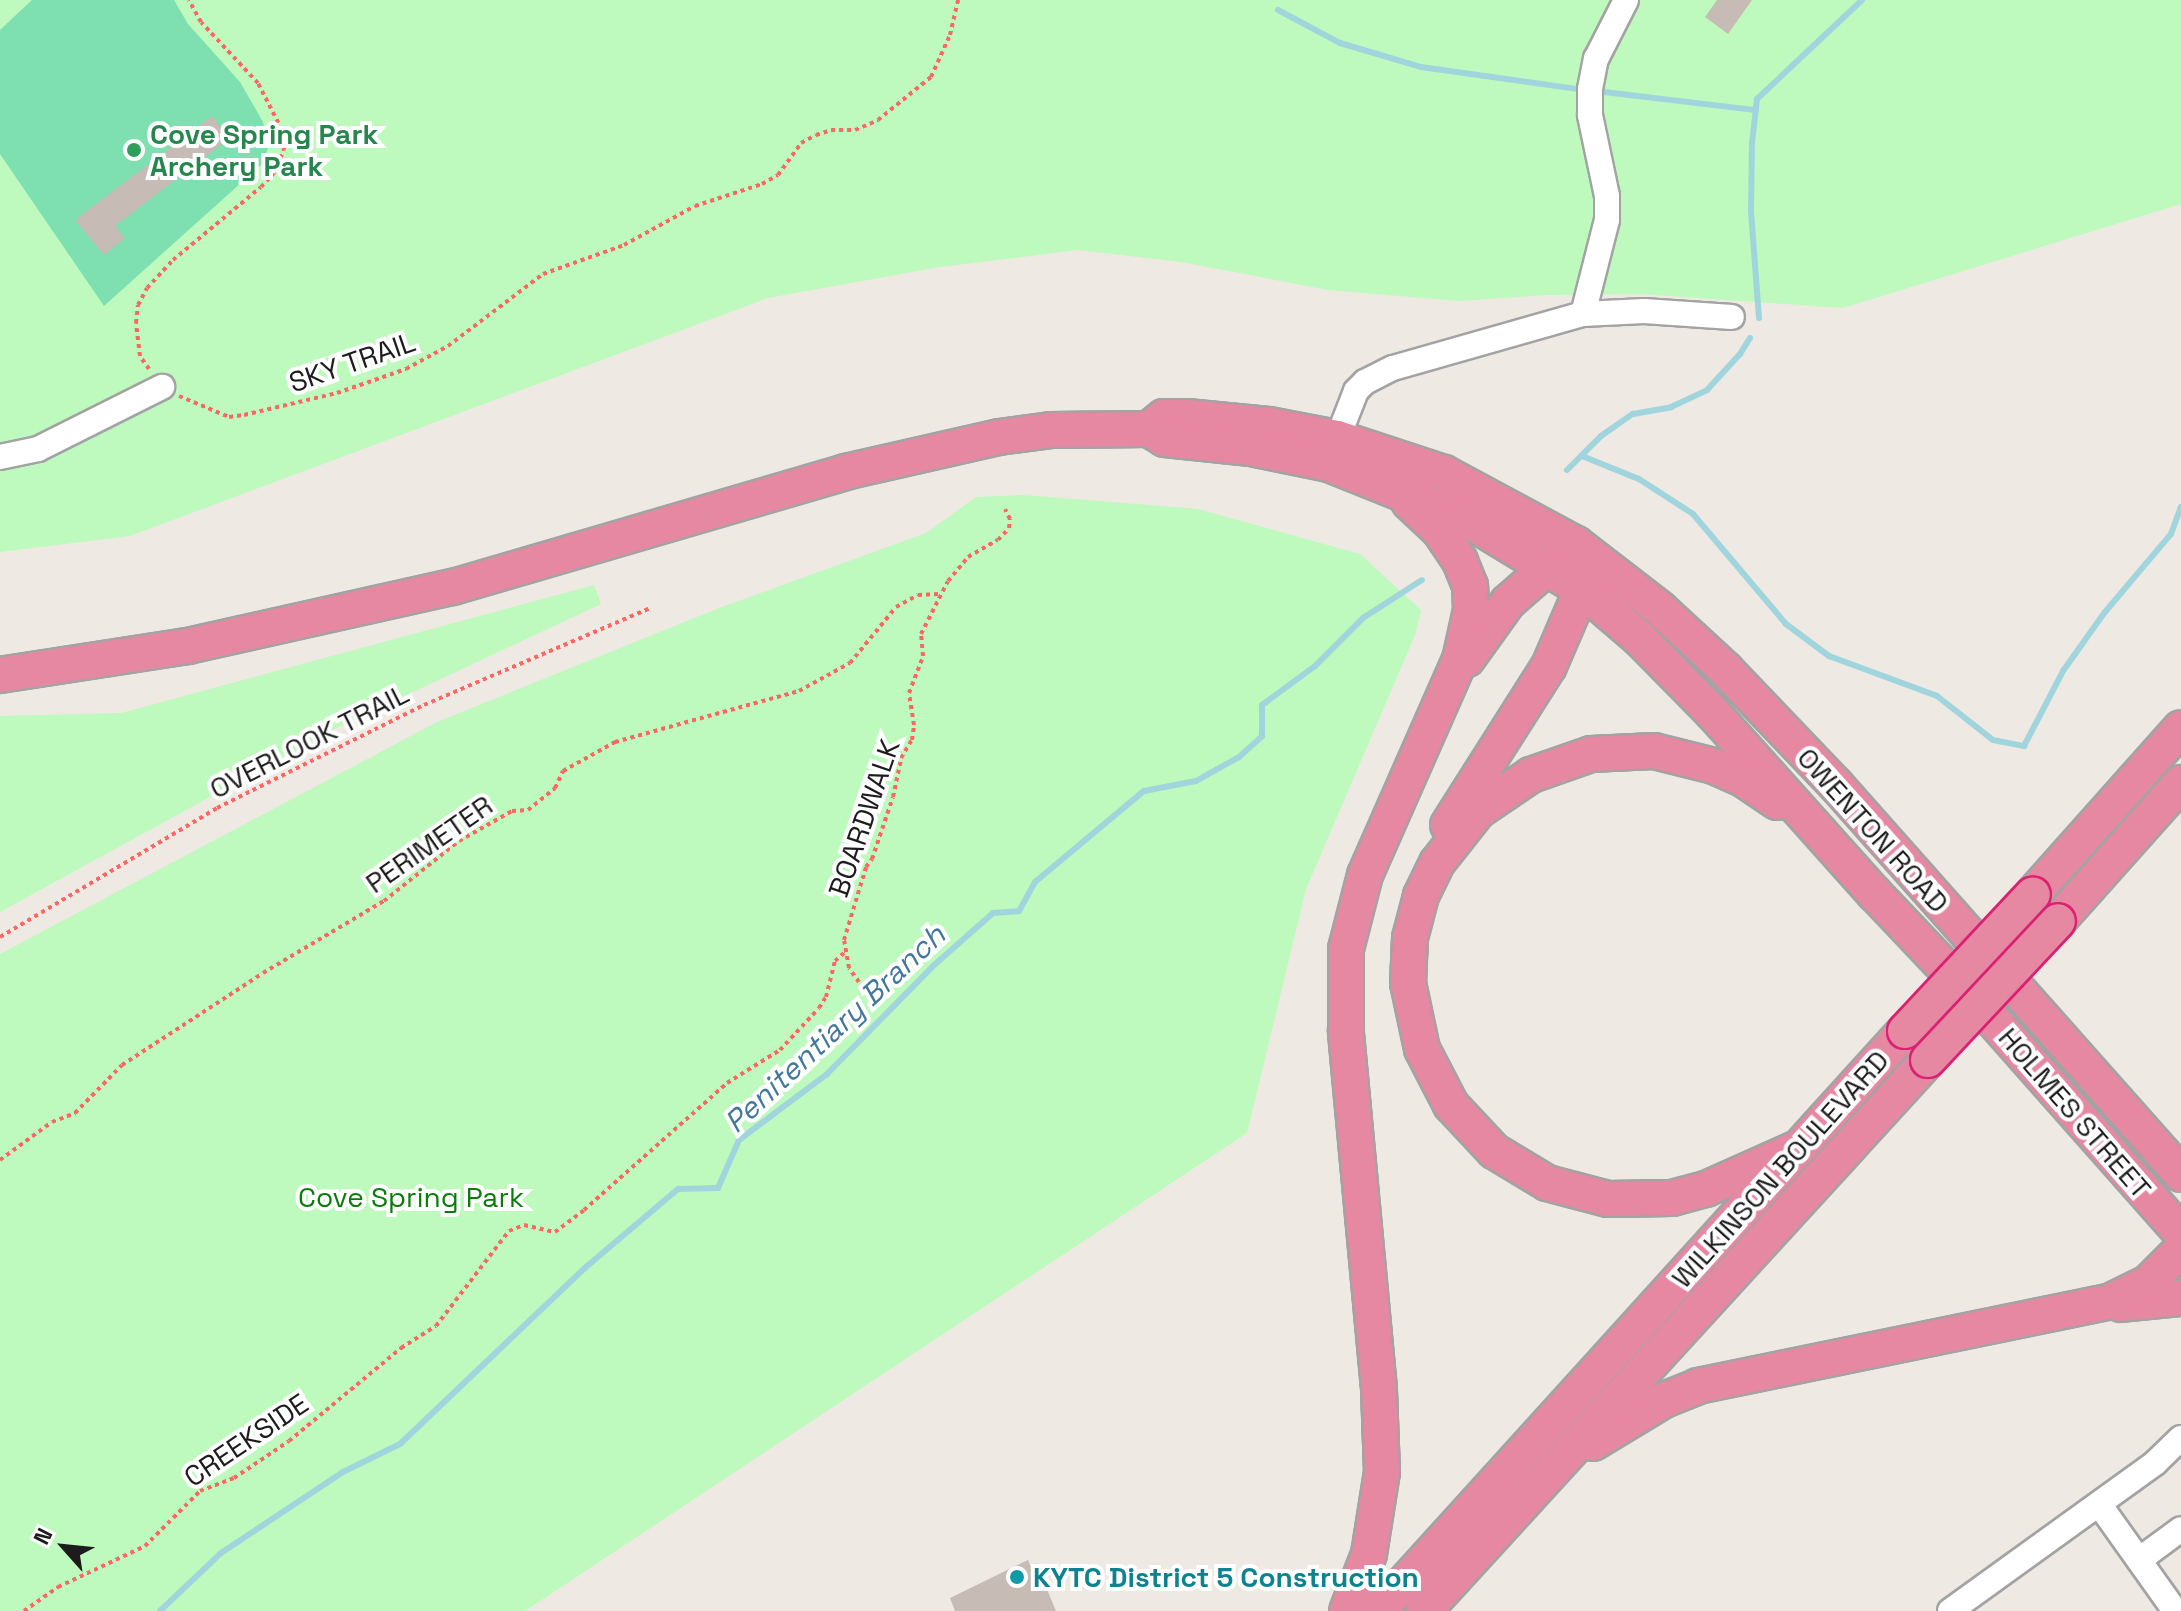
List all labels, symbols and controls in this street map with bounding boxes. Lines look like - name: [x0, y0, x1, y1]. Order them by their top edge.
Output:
- place label: Cove Spring Park Archery Park: [150, 117, 378, 183]
- marker: Cove Spring Park Archery Park: [125, 141, 143, 159]
- street label: SKY TRAIL: [284, 325, 420, 399]
- street label: OVERLOOK TRAIL: [204, 676, 414, 806]
- street label: BOARDWALK: [821, 735, 907, 901]
- street label: OWENTON ROAD: [1790, 741, 1956, 919]
- street label: PERIMETER: [359, 788, 499, 900]
- water label: Penitentiary Branch: [717, 917, 953, 1141]
- street label: HOLMES STREET: [1992, 1021, 2158, 1205]
- street label: WILKINSON BOULEVARD: [1665, 1044, 1895, 1294]
- park label: Cove Spring Park: [298, 1180, 524, 1214]
- street label: CREEKSIDE: [178, 1386, 314, 1494]
- north arrow: [24, 1507, 104, 1587]
- text: N: [27, 1523, 58, 1549]
- place label: KYTC District 5 Construction: [1033, 1560, 1419, 1594]
- marker: KYTC District 5 Construction: [1008, 1568, 1026, 1586]

